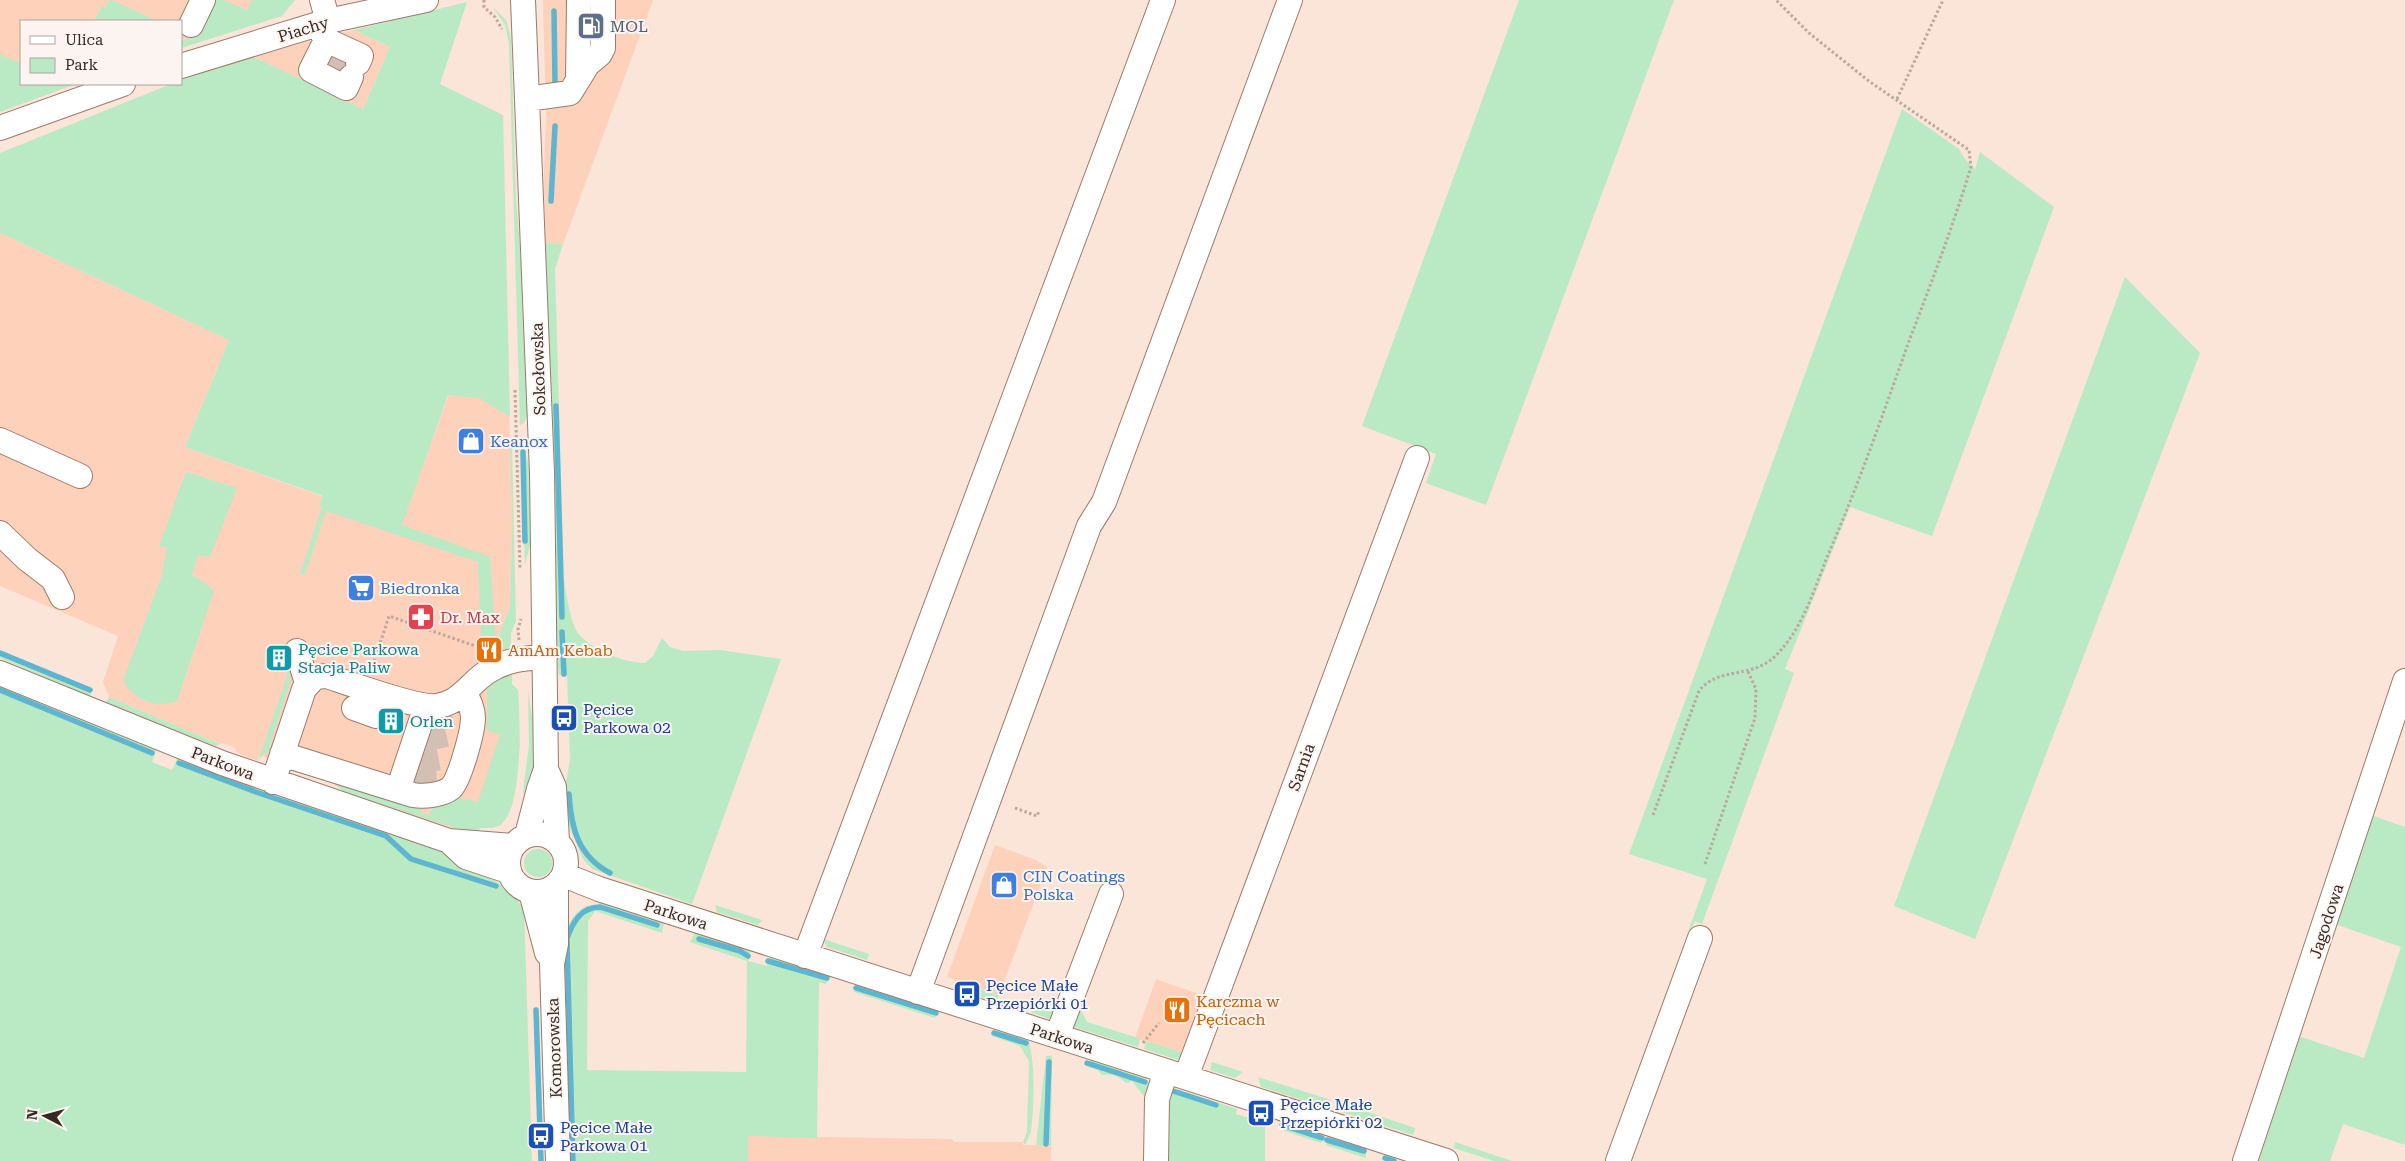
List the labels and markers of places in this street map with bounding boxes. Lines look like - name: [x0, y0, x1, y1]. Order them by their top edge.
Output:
- fuel station icon: MOL: [576, 11, 606, 41]
- place label: MOL: [610, 17, 648, 36]
- shop icon: Keanox: [456, 426, 486, 456]
- place label: Keanox: [490, 432, 549, 451]
- supermarket icon: Biedronka: [346, 573, 376, 603]
- place label: Biedronka: [380, 579, 460, 598]
- pharmacy icon: Dr. Max: [406, 602, 436, 632]
- place label: Dr. Max: [440, 608, 500, 627]
- restaurant icon: AmAm Kebab: [474, 635, 504, 665]
- place label: Pęcice Parkowa Stacja Paliw: [298, 640, 419, 677]
- place label: AmAm Kebab: [508, 641, 613, 660]
- building icon: Pęcice Parkowa Stacja Paliw: [264, 643, 294, 673]
- place label: Pęcice Parkowa 02: [583, 700, 671, 737]
- bus stop icon: Pęcice Parkowa 02: [549, 703, 579, 733]
- building icon: Orlen: [376, 706, 406, 736]
- place label: Orlen: [410, 712, 453, 731]
- place label: CIN Coatings Polska: [1023, 867, 1125, 904]
- shop icon: CIN Coatings Polska: [989, 870, 1019, 900]
- place label: Pęcice Małe Przepiórki 01: [986, 976, 1088, 1013]
- bus stop icon: Pęcice Małe Przepiórki 01: [952, 979, 982, 1009]
- place label: Karczma w Pęcicach: [1196, 992, 1280, 1029]
- restaurant icon: Karczma w Pęcicach: [1162, 995, 1192, 1025]
- place label: Pęcice Małe Przepiórki 02: [1280, 1095, 1382, 1132]
- bus stop icon: Pęcice Małe Przepiórki 02: [1246, 1098, 1276, 1128]
- place label: Pęcice Małe Parkowa 01: [560, 1118, 652, 1155]
- bus stop icon: Pęcice Małe Parkowa 01: [526, 1121, 556, 1151]

